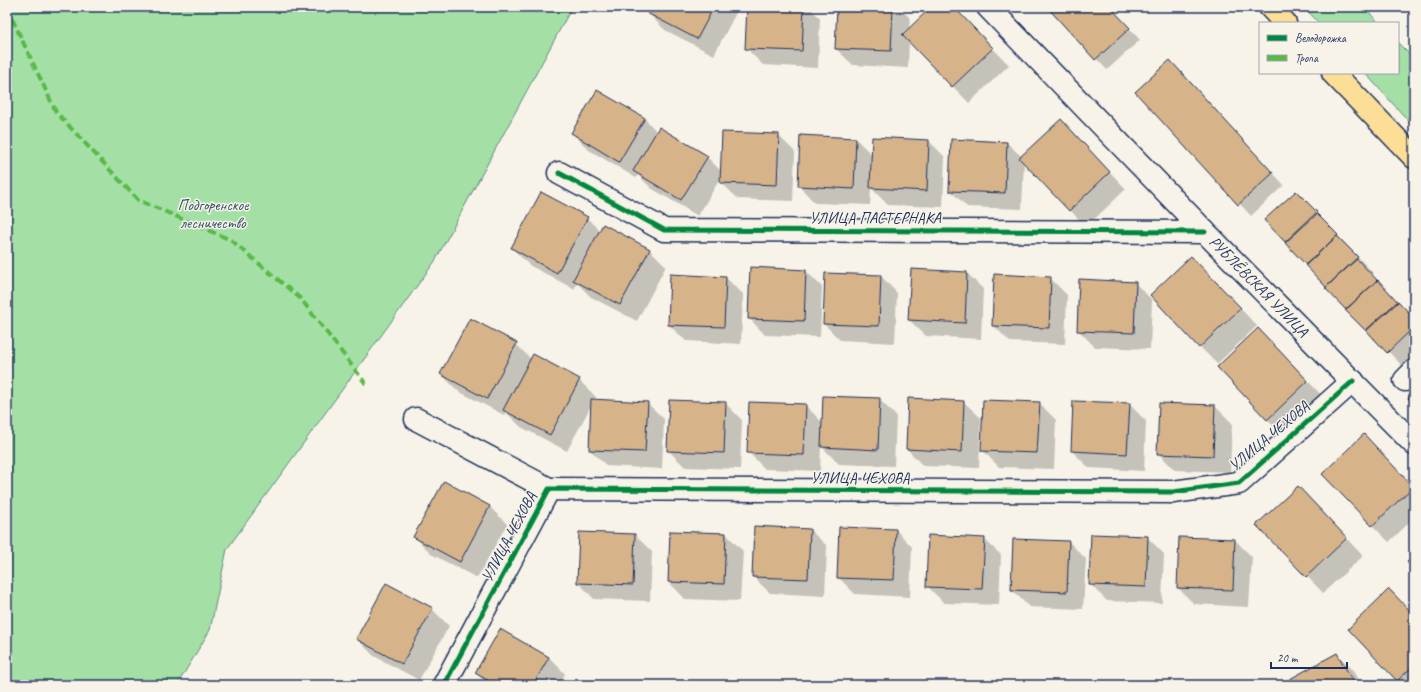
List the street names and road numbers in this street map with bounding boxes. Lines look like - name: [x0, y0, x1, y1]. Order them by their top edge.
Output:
- street label: УЛИЦА ПАСТЕРНАКА: [809, 208, 942, 228]
- street label: РУБЛЁВСКАЯ УЛИЦА: [1205, 232, 1313, 342]
- street label: УЛИЦА ЧЕХОВА: [1225, 396, 1314, 475]
- street label: УЛИЦА ЧЕХОВА: [810, 468, 910, 488]
- street label: УЛИЦА ЧЕХОВА: [477, 488, 542, 585]

